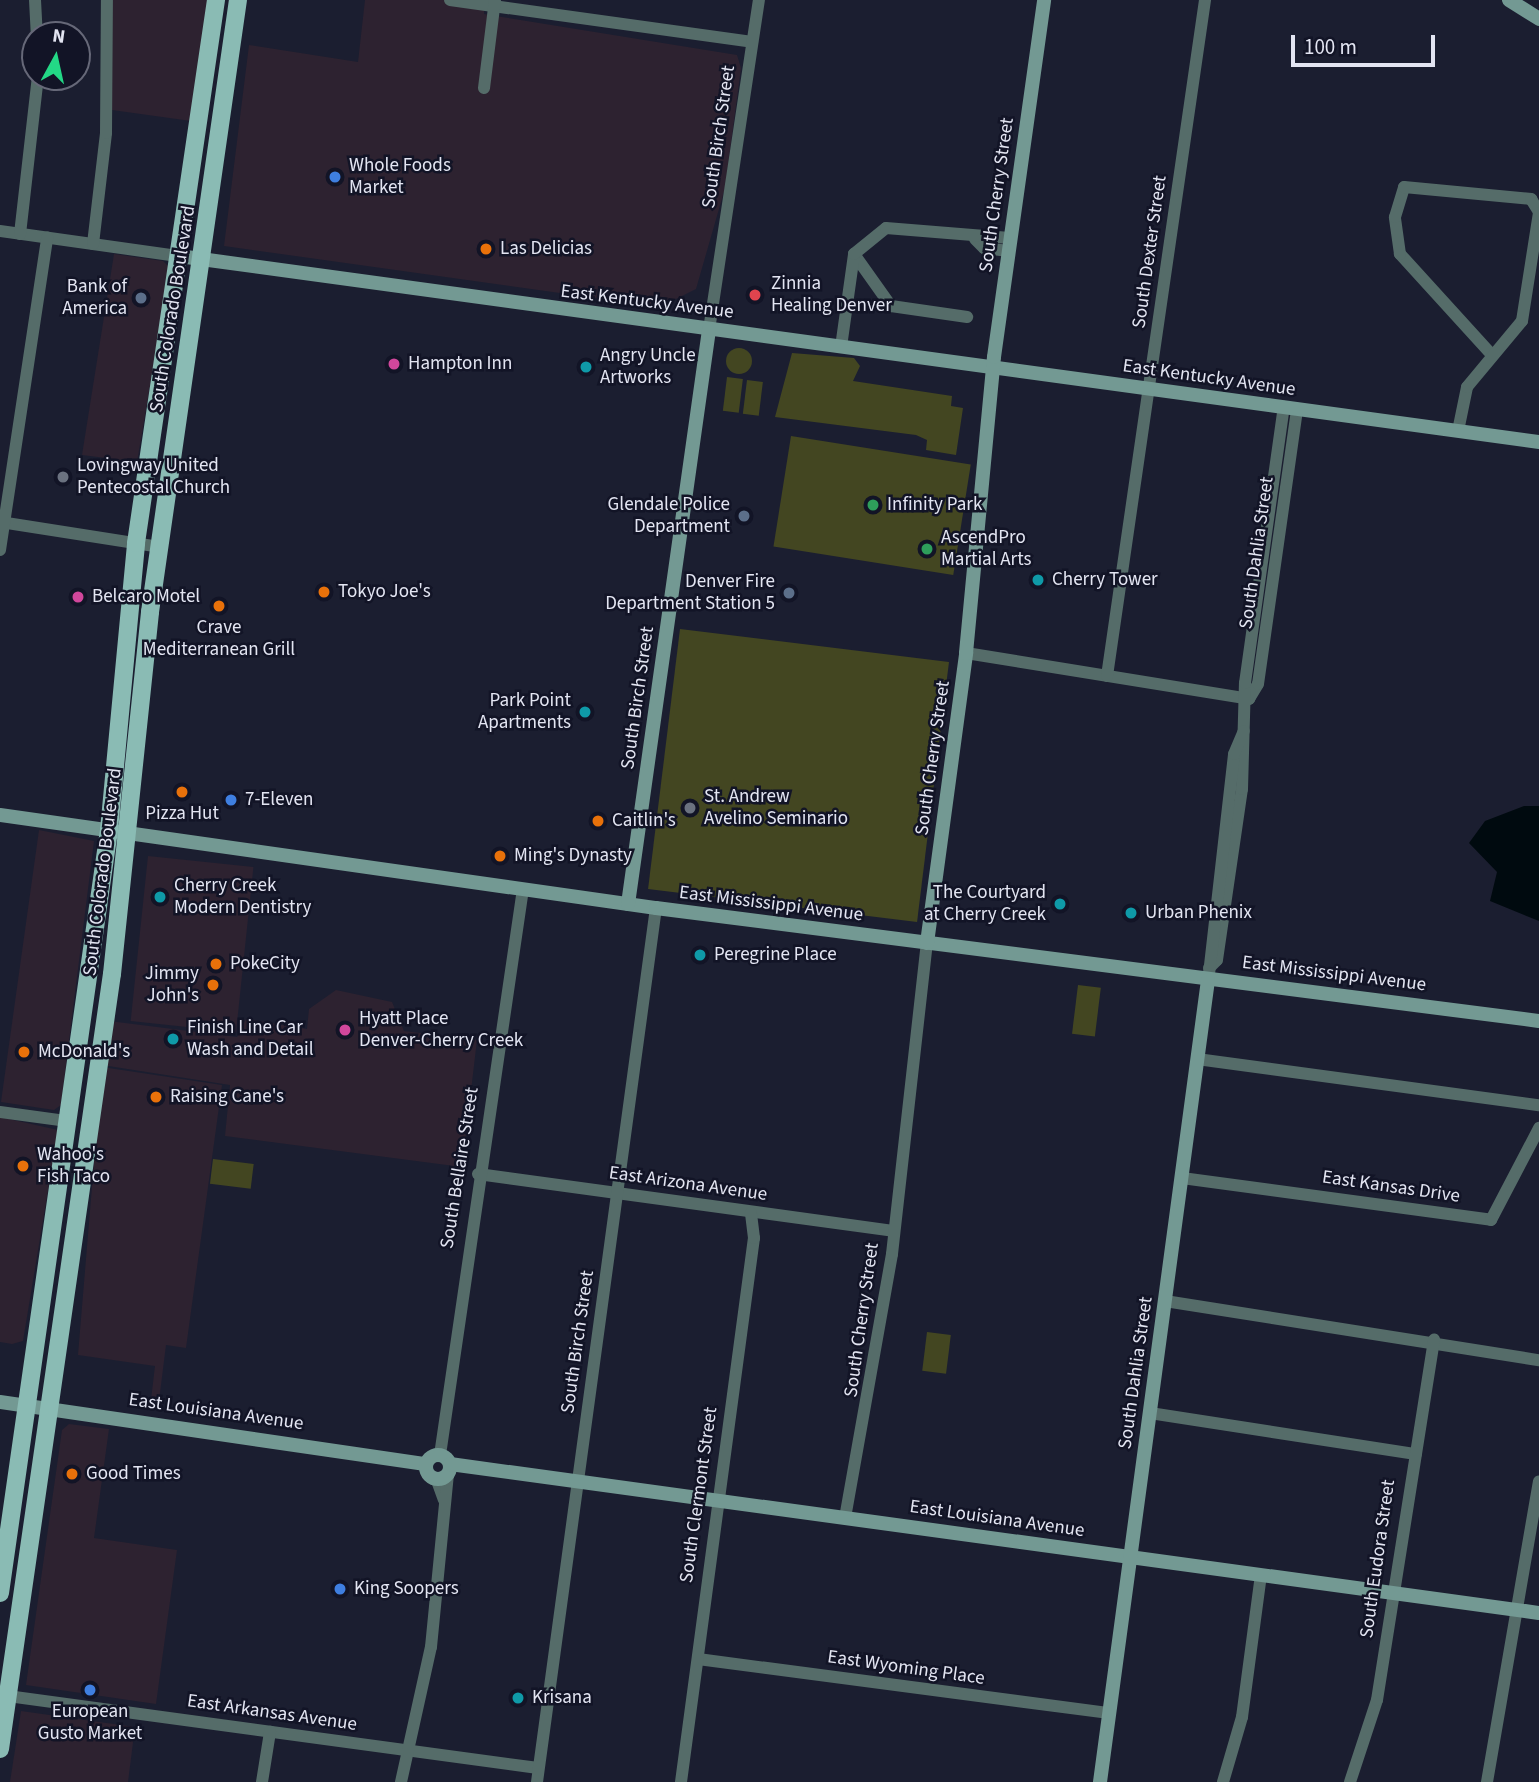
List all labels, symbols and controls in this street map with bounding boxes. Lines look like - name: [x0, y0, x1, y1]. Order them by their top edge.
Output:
- north arrow: [21, 21, 91, 91]
- scale bar: [1294, 21, 1438, 65]
- text: N: [51, 22, 67, 51]
- text: 100 m: [1304, 32, 1357, 62]
- street label: South Birch Street: [698, 64, 740, 210]
- street label: South Cherry Street: [975, 116, 1019, 274]
- place label: Whole Foods Market: [349, 155, 451, 199]
- marker: Whole Foods Market: [327, 169, 343, 185]
- street label: South Dexter Street: [1128, 174, 1172, 330]
- street label: South Colorado Boulevard: [145, 204, 201, 414]
- place label: Las Delicias: [500, 238, 592, 260]
- marker: Las Delicias: [478, 241, 494, 257]
- place label: Zinnia Healing Denver: [771, 273, 892, 317]
- place label: Bank of America: [62, 276, 127, 320]
- street label: East Kentucky Avenue: [559, 280, 735, 324]
- marker: Zinnia Healing Denver: [745, 285, 765, 305]
- marker: Bank of America: [133, 290, 149, 306]
- place label: Angry Uncle Artworks: [600, 345, 696, 389]
- place label: Hampton Inn: [408, 353, 512, 375]
- street label: East Kentucky Avenue: [1121, 355, 1297, 401]
- marker: Hampton Inn: [386, 356, 402, 372]
- marker: Angry Uncle Artworks: [578, 359, 594, 375]
- place label: Lovingway United Pentecostal Church: [77, 455, 230, 499]
- marker: Lovingway United Pentecostal Church: [55, 469, 71, 485]
- street label: South Dahlia Street: [1235, 475, 1279, 631]
- place label: Glendale Police Department: [608, 494, 730, 538]
- place label: Infinity Park: [887, 494, 982, 516]
- marker: Infinity Park: [865, 497, 881, 513]
- marker: Glendale Police Department: [736, 508, 752, 524]
- place label: AscendPro Martial Arts: [941, 527, 1031, 571]
- marker: AscendPro Martial Arts: [919, 541, 935, 557]
- place label: Cherry Tower: [1052, 569, 1158, 591]
- place label: Denver Fire Department Station 5: [605, 571, 775, 615]
- marker: Cherry Tower: [1030, 572, 1046, 588]
- place label: Tokyo Joe's: [338, 581, 431, 603]
- marker: Tokyo Joe's: [316, 584, 332, 600]
- marker: Denver Fire Department Station 5: [781, 585, 797, 601]
- place label: Belcaro Motel: [92, 586, 200, 608]
- marker: Belcaro Motel: [70, 589, 86, 605]
- marker: Crave Mediterranean Grill: [211, 598, 227, 614]
- place label: Crave Mediterranean Grill: [143, 617, 295, 661]
- street label: South Birch Street: [617, 625, 659, 771]
- street label: South Cherry Street: [911, 679, 955, 837]
- place label: Park Point Apartments: [478, 690, 571, 734]
- marker: Park Point Apartments: [577, 704, 593, 720]
- street label: South Colorado Boulevard: [79, 767, 127, 977]
- marker: Pizza Hut: [174, 784, 190, 800]
- place label: St. Andrew Avelino Seminario: [704, 786, 848, 830]
- place label: 7-Eleven: [245, 789, 313, 811]
- marker: 7-Eleven: [223, 792, 239, 808]
- marker: St. Andrew Avelino Seminario: [682, 800, 698, 816]
- place label: Pizza Hut: [145, 803, 219, 825]
- place label: Caitlin's: [612, 810, 676, 832]
- marker: Caitlin's: [590, 813, 606, 829]
- place label: Ming's Dynasty: [514, 845, 632, 867]
- marker: Ming's Dynasty: [492, 848, 508, 864]
- place label: Cherry Creek Modern Dentistry: [174, 875, 311, 919]
- street label: East Mississippi Avenue: [678, 881, 864, 927]
- place label: The Courtyard at Cherry Creek: [924, 882, 1046, 926]
- marker: Cherry Creek Modern Dentistry: [152, 889, 168, 905]
- marker: The Courtyard at Cherry Creek: [1052, 896, 1068, 912]
- place label: Urban Phenix: [1145, 902, 1252, 924]
- marker: Urban Phenix: [1123, 905, 1139, 921]
- place label: Peregrine Place: [714, 944, 837, 966]
- marker: Peregrine Place: [692, 947, 708, 963]
- street label: East Mississippi Avenue: [1241, 951, 1427, 997]
- place label: PokeCity: [230, 953, 300, 975]
- marker: PokeCity: [208, 956, 224, 972]
- place label: Jimmy John's: [145, 963, 199, 1007]
- marker: Jimmy John's: [205, 977, 221, 993]
- place label: Hyatt Place Denver-Cherry Creek: [359, 1008, 523, 1052]
- place label: Finish Line Car Wash and Detail: [187, 1017, 314, 1061]
- marker: Hyatt Place Denver-Cherry Creek: [337, 1022, 353, 1038]
- marker: Finish Line Car Wash and Detail: [165, 1031, 181, 1047]
- place label: McDonald's: [38, 1041, 130, 1063]
- marker: McDonald's: [16, 1044, 32, 1060]
- place label: Raising Cane's: [170, 1086, 284, 1108]
- street label: South Bellaire Street: [436, 1086, 484, 1250]
- marker: Raising Cane's: [148, 1089, 164, 1105]
- place label: Wahoo's Fish Taco: [37, 1144, 110, 1188]
- marker: Wahoo's Fish Taco: [15, 1158, 31, 1174]
- street label: East Arizona Avenue: [607, 1162, 769, 1206]
- street label: East Kansas Drive: [1321, 1166, 1461, 1208]
- street label: South Cherry Street: [840, 1241, 884, 1399]
- street label: South Birch Street: [557, 1269, 599, 1415]
- street label: South Dahlia Street: [1114, 1295, 1158, 1451]
- street label: East Louisiana Avenue: [127, 1388, 305, 1436]
- street label: South Clermont Street: [675, 1406, 723, 1584]
- place label: Good Times: [86, 1463, 181, 1485]
- marker: Good Times: [64, 1466, 80, 1482]
- street label: South Eudora Street: [1356, 1478, 1400, 1640]
- street label: East Louisiana Avenue: [908, 1495, 1086, 1543]
- place label: King Soopers: [354, 1578, 459, 1600]
- marker: King Soopers: [332, 1581, 348, 1597]
- street label: East Wyoming Place: [826, 1646, 986, 1690]
- marker: European Gusto Market: [82, 1682, 98, 1698]
- place label: Krisana: [532, 1687, 592, 1709]
- street label: East Arkansas Avenue: [186, 1690, 358, 1736]
- marker: Krisana: [510, 1690, 526, 1706]
- place label: European Gusto Market: [38, 1701, 142, 1745]

